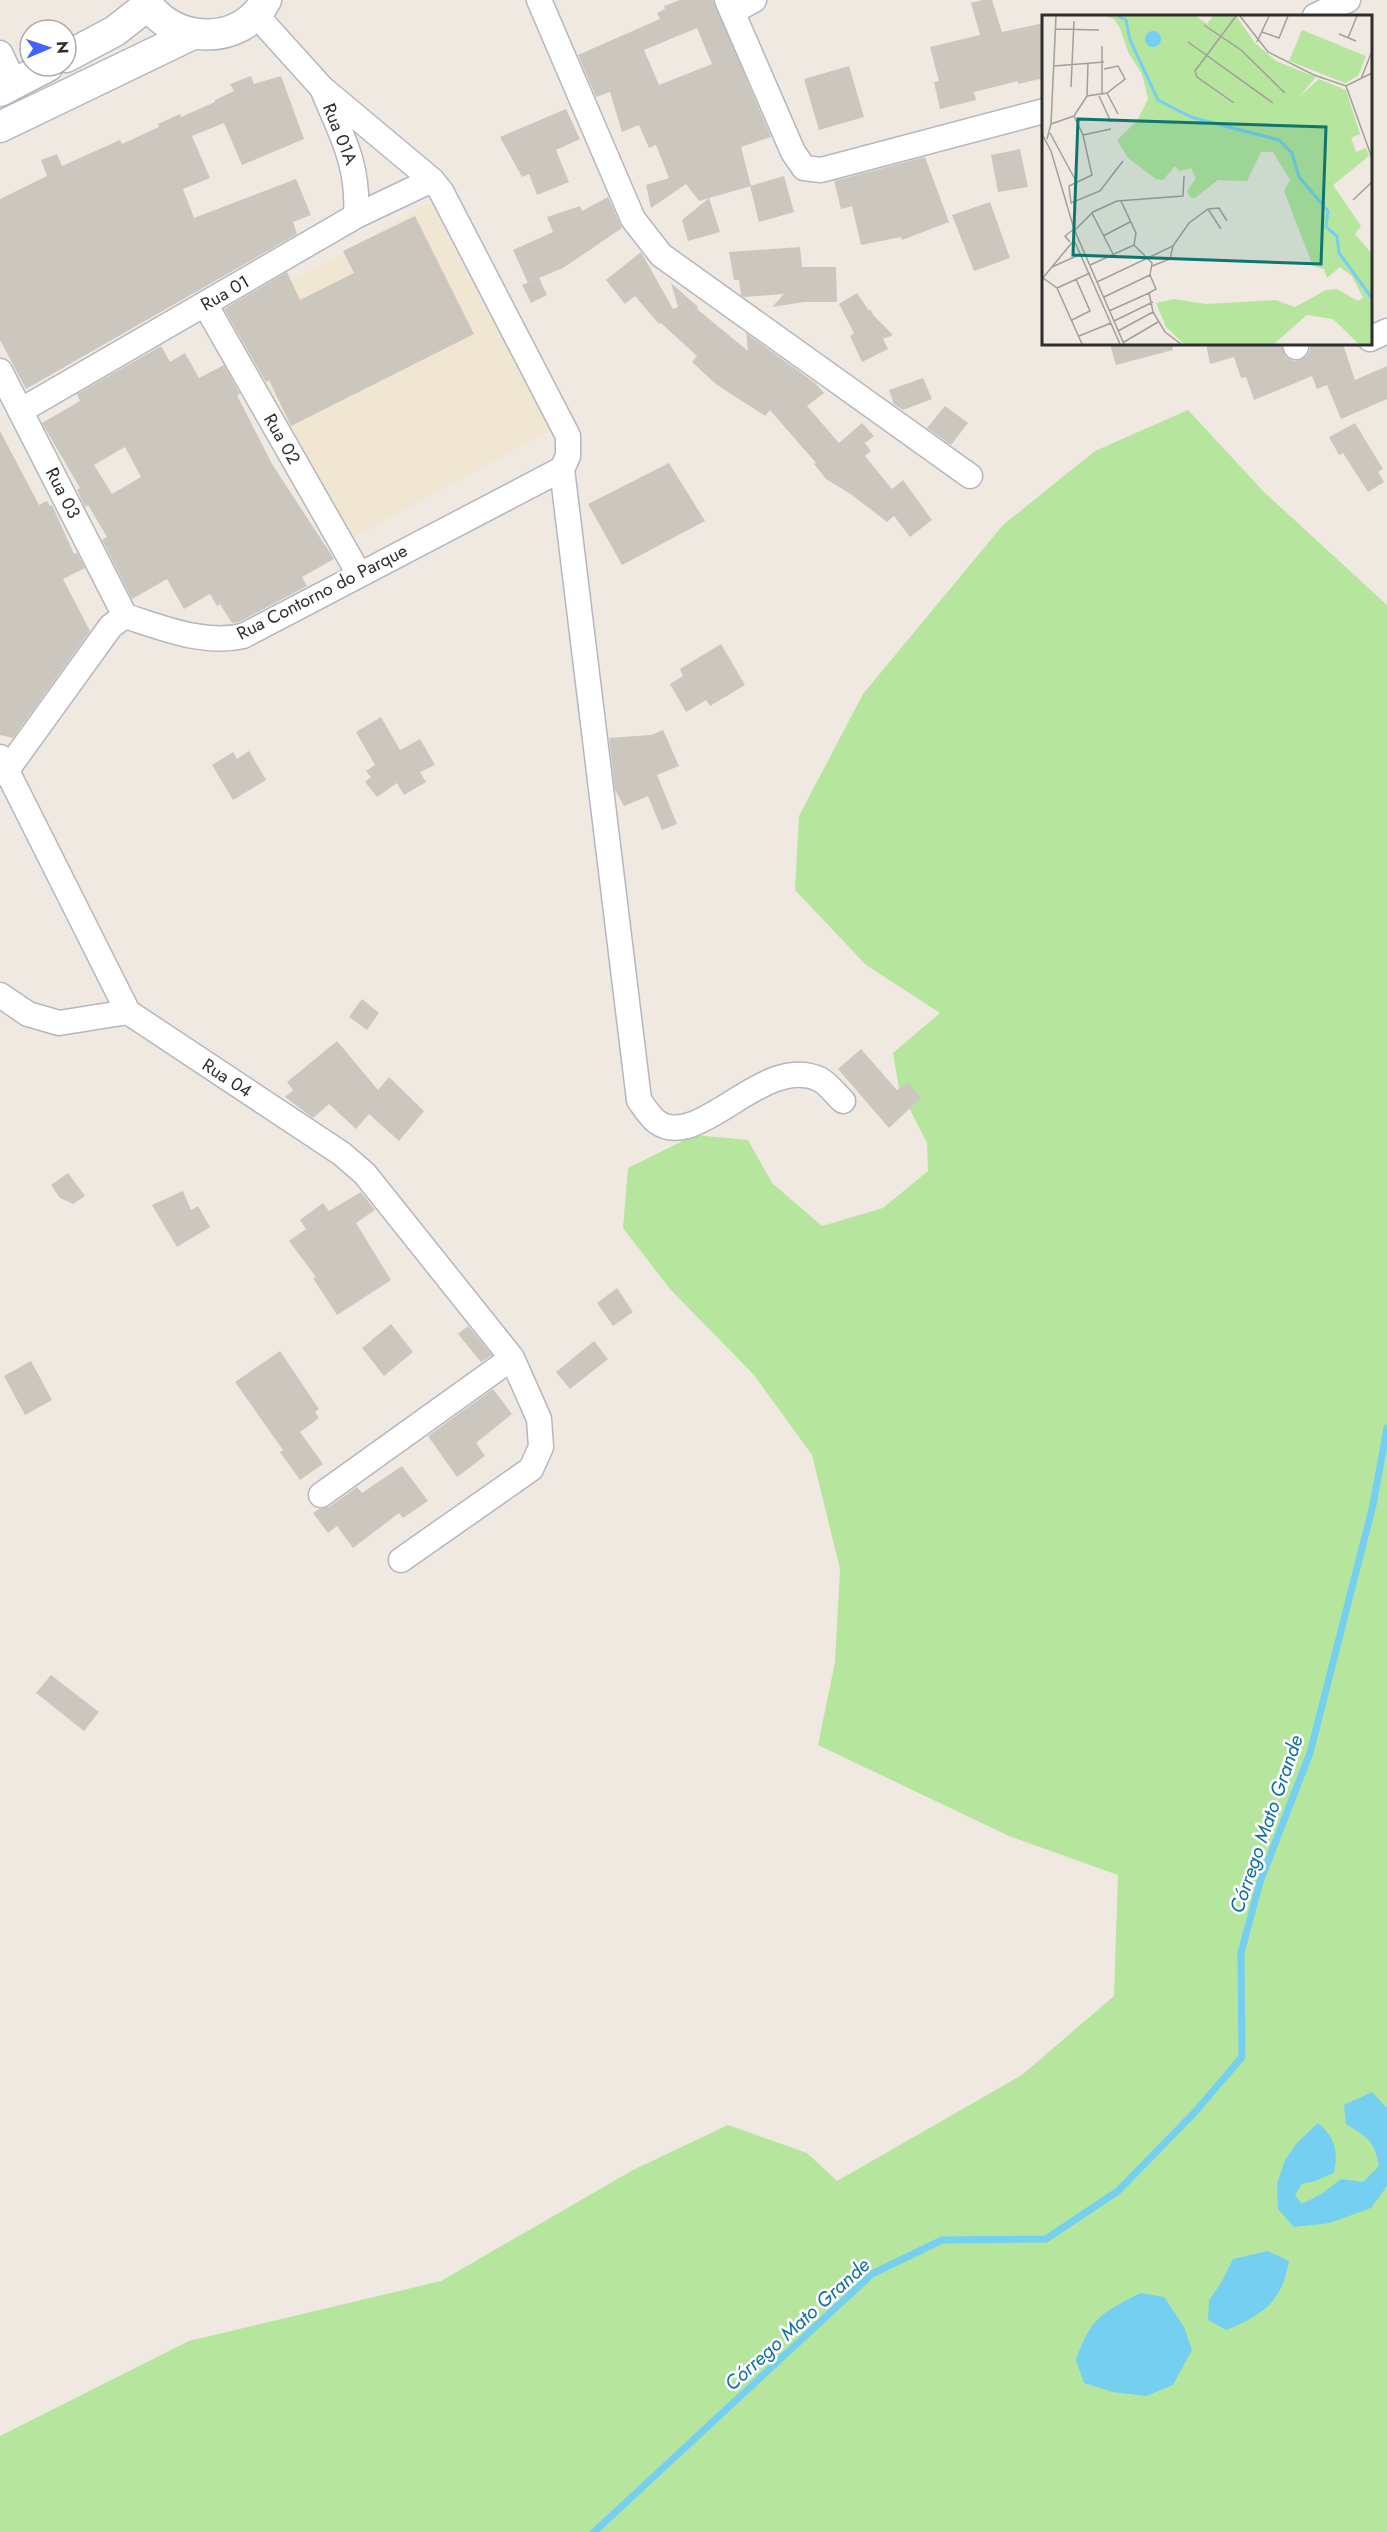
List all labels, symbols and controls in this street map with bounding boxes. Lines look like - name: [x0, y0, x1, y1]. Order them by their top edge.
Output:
- inset map: [1042, 15, 1372, 345]
- north arrow: [18, 18, 78, 78]
- text: N: [51, 41, 74, 54]
- street label: Rua 01A: [316, 99, 364, 169]
- street label: Rua 01: [196, 269, 254, 317]
- street label: Rua 02: [257, 409, 307, 469]
- street label: Rua 03: [39, 463, 87, 523]
- street label: Rua Contorno do Parque: [232, 538, 412, 646]
- street label: Rua 04: [197, 1052, 257, 1104]
- water label: Córrego Mato Grande: [1222, 1731, 1311, 1917]
- water label: Córrego Mato Grande: [718, 2251, 876, 2398]

